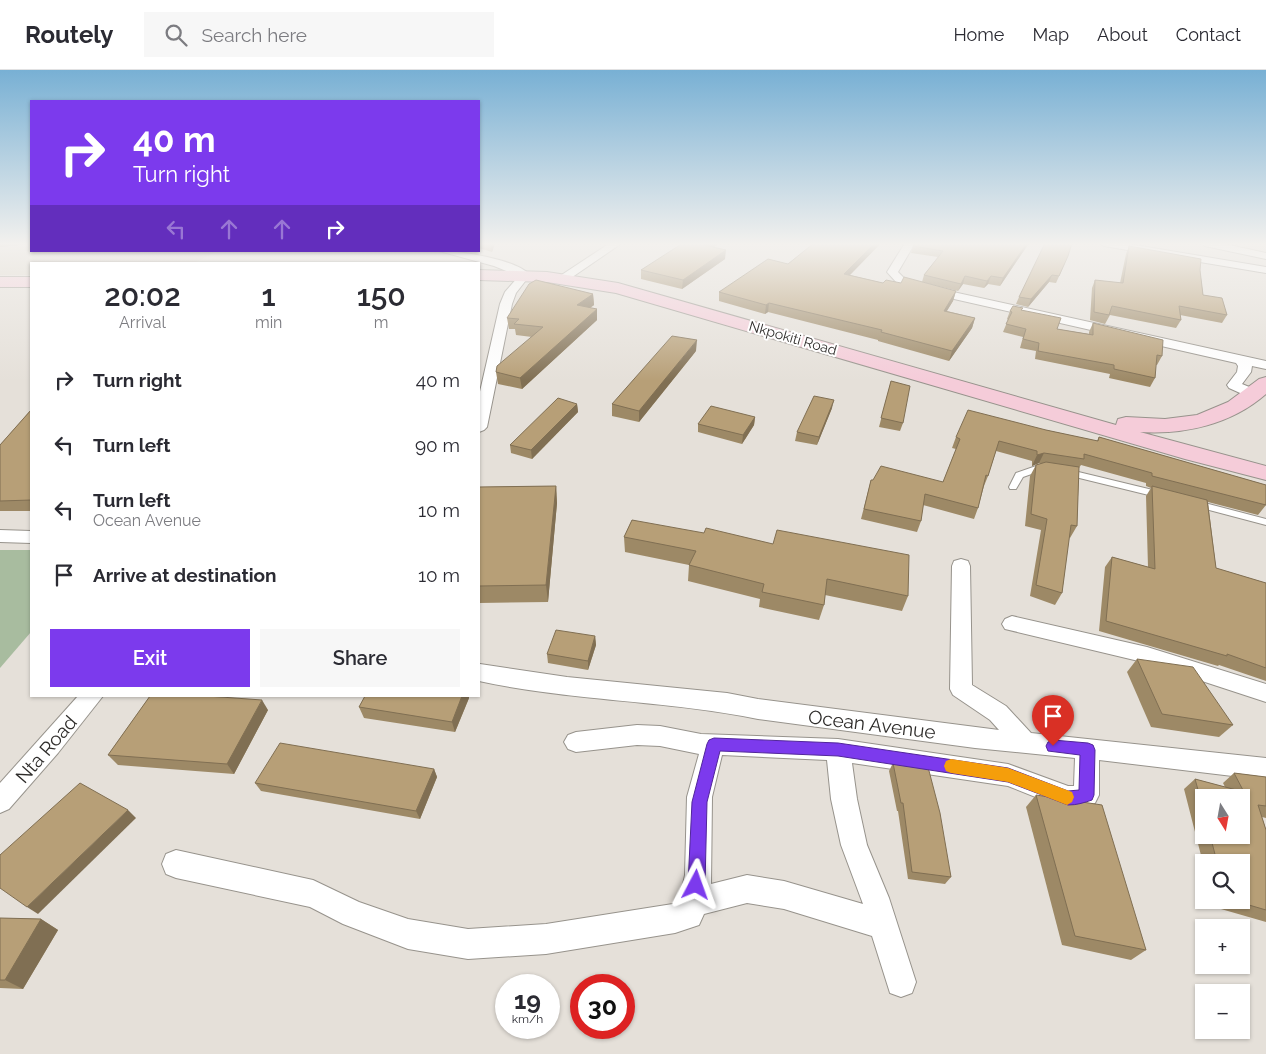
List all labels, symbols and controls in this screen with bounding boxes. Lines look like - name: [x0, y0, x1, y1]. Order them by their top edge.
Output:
- search box: [144, 12, 494, 57]
- text: Routely: [25, 20, 114, 49]
- icon: search: [162, 21, 190, 49]
- text: Search here: [202, 24, 307, 46]
- text: Home: [953, 24, 1004, 45]
- text: Map: [1032, 24, 1069, 45]
- text: About: [1097, 24, 1148, 45]
- text: Contact: [1176, 24, 1241, 45]
- text: 40 m: [133, 119, 215, 160]
- icon: right: [50, 120, 115, 185]
- text: Turn right: [133, 161, 230, 187]
- icon: left: [162, 215, 190, 243]
- icon: ahead: [215, 215, 243, 243]
- icon: ahead: [268, 215, 296, 243]
- icon: right: [321, 215, 349, 243]
- text: 20:02: [104, 278, 181, 313]
- text: 1: [262, 278, 276, 313]
- text: 150: [357, 278, 406, 313]
- text: Arrival: [119, 313, 166, 332]
- text: min: [255, 313, 282, 332]
- text: m: [374, 313, 389, 332]
- street label: Nkpokiti Road: [747, 318, 839, 358]
- icon: right: [50, 366, 78, 394]
- text: Turn right: [93, 369, 182, 391]
- text: 40 m: [416, 369, 460, 391]
- icon: left: [50, 431, 78, 459]
- text: Turn left: [93, 434, 170, 456]
- text: 90 m: [415, 434, 460, 456]
- text: Turn left: [93, 489, 170, 511]
- icon: left: [50, 496, 78, 524]
- text: 10 m: [418, 499, 460, 521]
- text: Ocean Avenue: [93, 511, 201, 530]
- icon: arrive: [50, 561, 78, 589]
- text: Arrive at destination: [93, 564, 277, 586]
- text: 10 m: [418, 564, 460, 586]
- button: Exit: [50, 629, 250, 687]
- button: Share: [260, 629, 460, 687]
- pin: [1032, 695, 1074, 746]
- icon: arrive: [1039, 702, 1067, 730]
- street label: Ocean Avenue: [807, 705, 937, 743]
- street label: Nta Road: [11, 711, 81, 787]
- north arrow: [1195, 789, 1250, 844]
- map controls: [1195, 789, 1250, 1039]
- button: search: [1195, 854, 1250, 909]
- position arrow: [669, 858, 721, 910]
- button: +: [1195, 919, 1250, 974]
- speed limit sign: 30: [570, 974, 635, 1039]
- button: −: [1195, 984, 1250, 1039]
- text: 19: [514, 985, 541, 1015]
- text: km/h: [512, 1012, 543, 1026]

